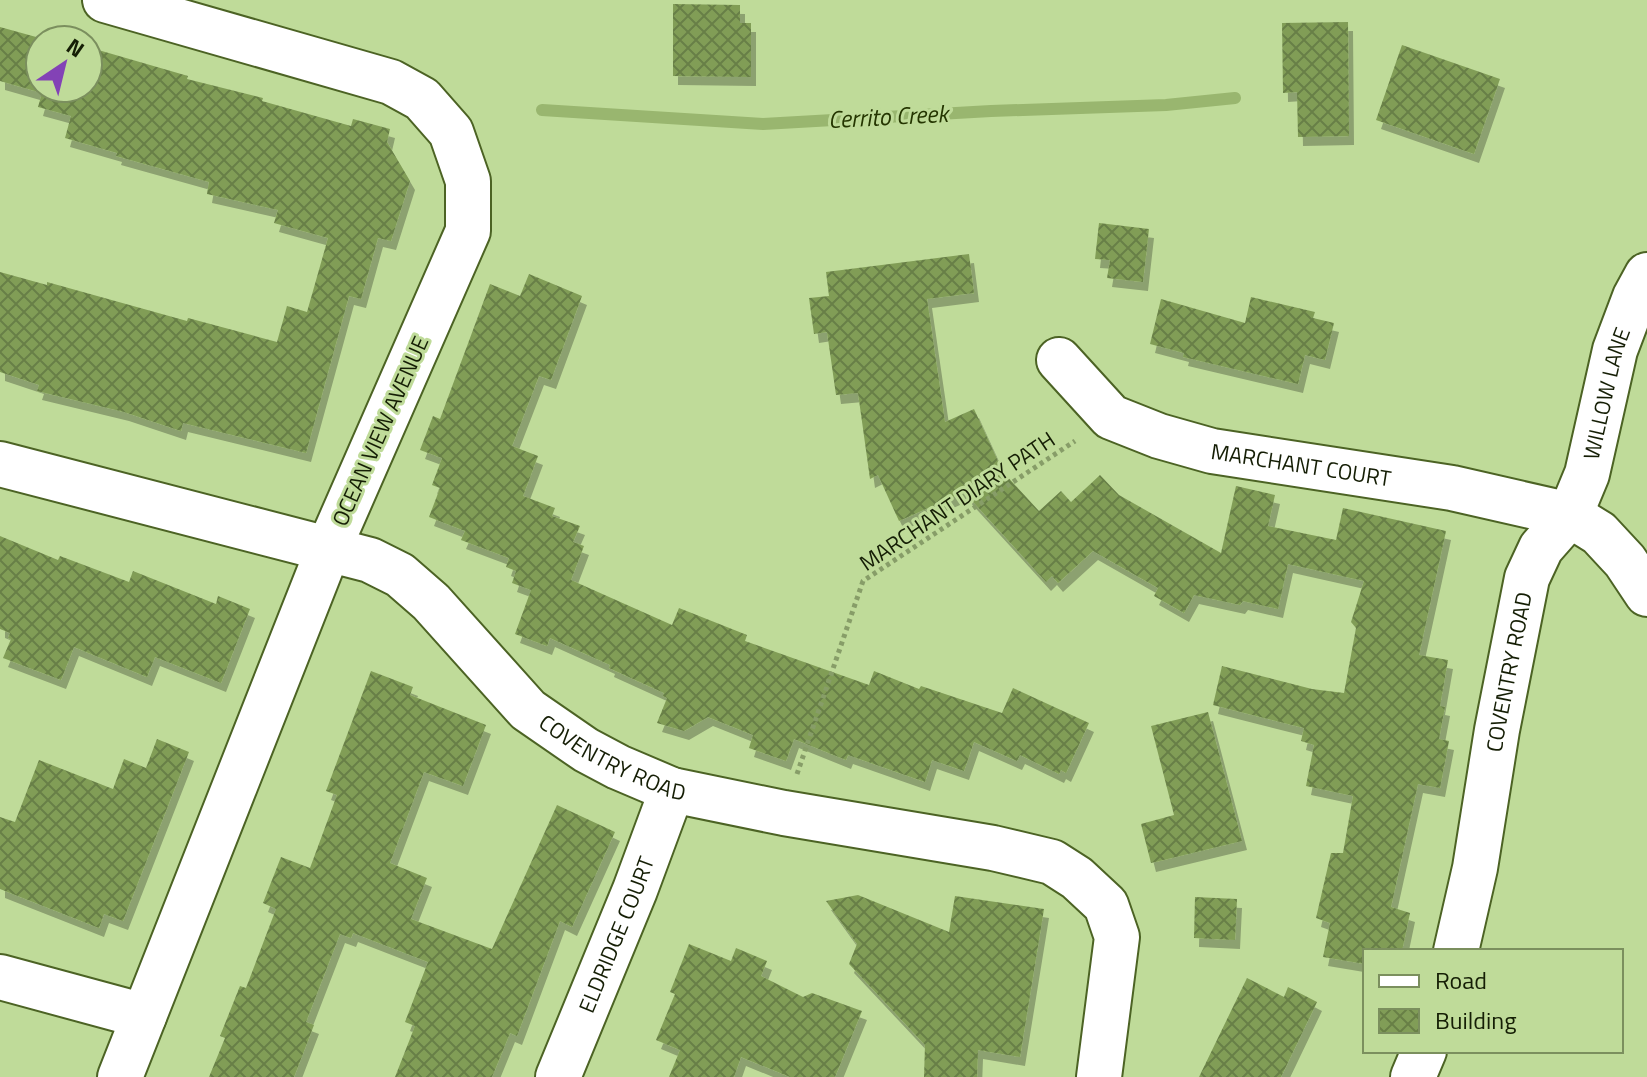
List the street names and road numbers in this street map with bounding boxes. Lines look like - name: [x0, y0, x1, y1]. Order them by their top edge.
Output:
- street label: WILLOW LANE: [1574, 322, 1639, 463]
- street label: OCEAN VIEW AVENUE: [323, 331, 437, 531]
- street label: MARCHANT DIARY PATH: [852, 423, 1062, 579]
- street label: MARCHANT COURT: [1209, 434, 1394, 495]
- street label: COVENTRY ROAD: [1477, 589, 1541, 754]
- street label: COVENTRY ROAD: [532, 706, 689, 809]
- street label: ELDRIDGE COURT: [569, 851, 663, 1018]

